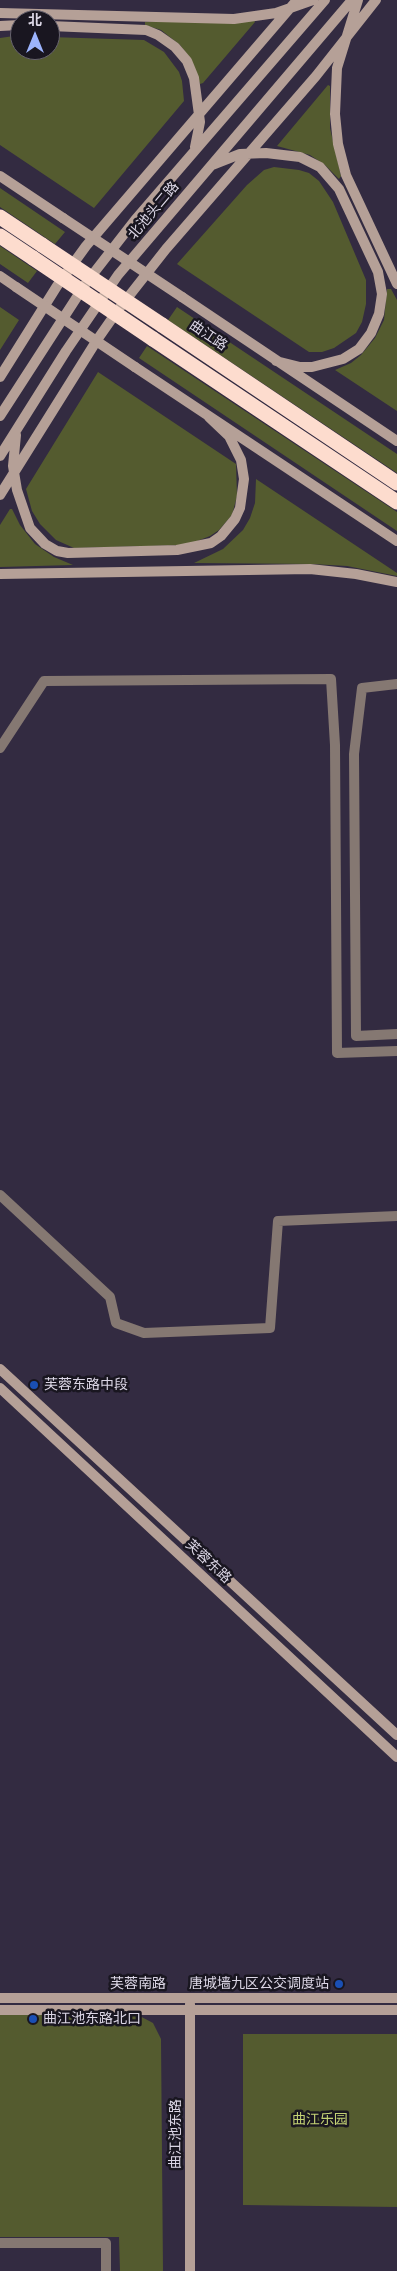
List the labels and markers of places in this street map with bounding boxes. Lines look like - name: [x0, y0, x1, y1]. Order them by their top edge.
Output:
- place label: 芙蓉东路中段: [44, 1377, 128, 1393]
- marker: 芙蓉东路中段: [28, 1379, 40, 1391]
- place label: 唐城墙九区公交调度站: [189, 1976, 329, 1992]
- marker: 唐城墙九区公交调度站: [333, 1978, 345, 1990]
- place label: 曲江池东路北口: [43, 2011, 141, 2027]
- marker: 曲江池东路北口: [27, 2013, 39, 2025]

